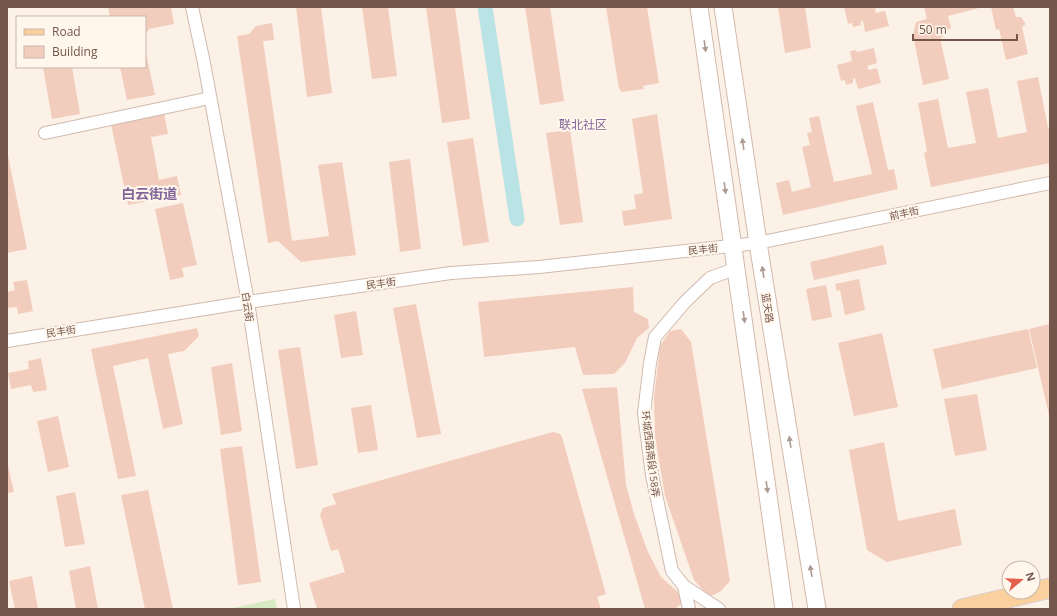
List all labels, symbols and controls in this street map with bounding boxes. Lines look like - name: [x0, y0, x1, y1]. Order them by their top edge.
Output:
- legend: [16, 16, 146, 68]
- scale bar: [913, 16, 1017, 42]
- text: 50 m: [919, 21, 947, 38]
- text: Road: [52, 23, 81, 40]
- one-way arrow: [702, 40, 708, 52]
- text: Building: [52, 43, 98, 60]
- district label: 联北社区: [559, 116, 607, 133]
- one-way arrow: [740, 138, 746, 150]
- one-way arrow: [722, 182, 728, 194]
- district label: 白云街道: [121, 184, 177, 203]
- street label: 前丰街: [888, 203, 920, 223]
- street label: 民丰街: [687, 240, 719, 258]
- one-way arrow: [759, 266, 765, 279]
- street label: 民丰街: [365, 274, 397, 292]
- street label: 白云街: [239, 291, 257, 323]
- street label: 蓝天路: [759, 292, 777, 324]
- one-way arrow: [741, 311, 747, 323]
- street label: 民丰街: [45, 322, 77, 340]
- street label: 环城西路南段158弄: [639, 410, 663, 498]
- one-way arrow: [787, 436, 793, 448]
- one-way arrow: [764, 481, 770, 493]
- north arrow: [1001, 560, 1041, 600]
- one-way arrow: [808, 564, 814, 577]
- text: N: [1022, 570, 1039, 583]

